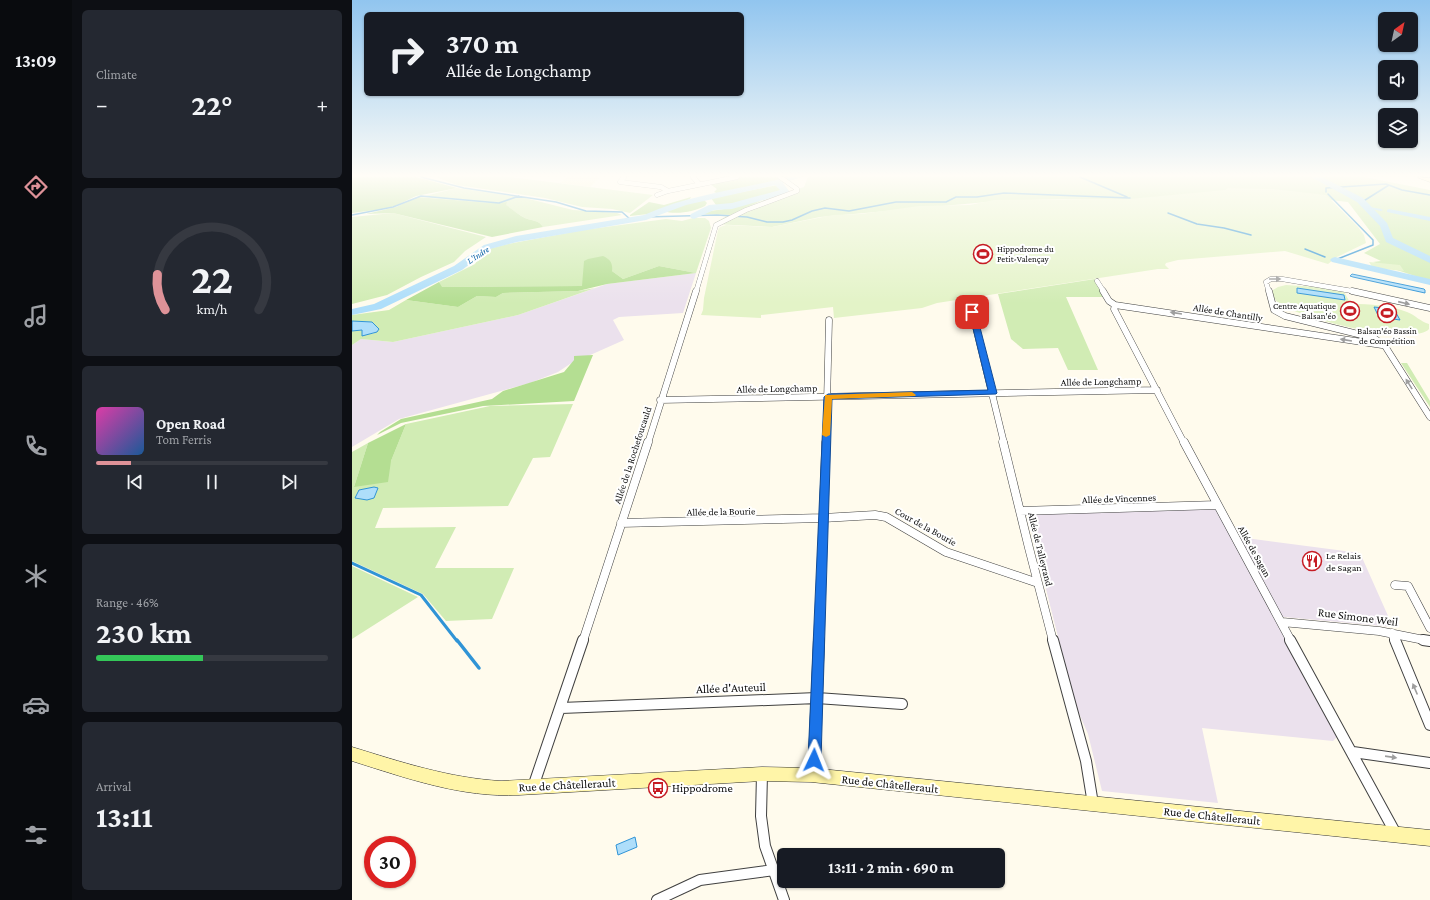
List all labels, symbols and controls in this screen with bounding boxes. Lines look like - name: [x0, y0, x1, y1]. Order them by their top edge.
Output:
- north arrow: [1378, 12, 1418, 52]
- map controls: [1378, 12, 1418, 148]
- icon: right: [380, 28, 432, 80]
- text: 370 m: [446, 28, 519, 59]
- text: 13:09: [15, 51, 57, 71]
- button: sound: [1378, 60, 1418, 100]
- text: Allée de Longchamp: [446, 61, 591, 81]
- text: Climate: [96, 67, 137, 82]
- text: 22°: [191, 88, 233, 121]
- text: −: [96, 92, 108, 117]
- text: +: [316, 92, 328, 117]
- button: layers: [1378, 108, 1418, 148]
- icon: directions: [22, 173, 50, 201]
- sports icon: Hippodrome du Petit-Valençay: [972, 243, 994, 265]
- water label: L'Indre: [465, 244, 491, 266]
- place label: Hippodrome du Petit-Valençay: [997, 244, 1054, 264]
- text: 22: [191, 256, 233, 302]
- one-way arrow: [1269, 276, 1282, 282]
- pin: [955, 295, 989, 329]
- sports icon: Centre Aquatique Balsan'éo: [1339, 300, 1361, 322]
- one-way arrow: [1398, 300, 1410, 306]
- text: km/h: [197, 301, 228, 317]
- icon: arrive: [961, 301, 983, 323]
- place label: Centre Aquatique Balsan'éo: [1273, 301, 1337, 321]
- icon: music: [22, 302, 50, 330]
- street label: Allée de Chantilly: [1192, 302, 1264, 323]
- sports icon: Balsan'éo Bassin de Compétition: [1376, 302, 1398, 324]
- one-way arrow: [1170, 310, 1182, 316]
- place label: Balsan'éo Bassin de Compétition: [1357, 326, 1417, 346]
- one-way arrow: [1340, 336, 1352, 342]
- street label: Allée de Longchamp: [1061, 375, 1141, 388]
- one-way arrow: [1405, 379, 1413, 389]
- street label: Allée de Longchamp: [737, 382, 817, 395]
- street label: Allée de la Rochefoucauld: [612, 404, 654, 505]
- text: Open Road: [156, 416, 225, 432]
- icon: phone: [22, 432, 50, 460]
- text: Tom Ferris: [156, 432, 211, 447]
- icon: previous: [124, 471, 146, 493]
- icon: pause: [201, 471, 223, 493]
- icon: next: [278, 471, 300, 493]
- street label: Allée de Vincennes: [1082, 492, 1156, 505]
- street label: Allée de la Bourie: [687, 505, 756, 518]
- street label: Cour de la Bourie: [893, 505, 959, 548]
- street label: Allée de Talleyrand: [1026, 511, 1055, 588]
- street label: Allée de Sagan: [1236, 524, 1274, 579]
- restaurant icon: Le Relais de Sagan: [1301, 550, 1323, 572]
- place label: Le Relais de Sagan: [1326, 550, 1362, 573]
- icon: climate: [22, 562, 50, 590]
- text: Range · 46%: [96, 595, 159, 610]
- street label: Rue Simone Weil: [1317, 605, 1399, 629]
- text: 230 km: [96, 616, 192, 649]
- street label: Allée d'Auteuil: [696, 680, 766, 696]
- one-way arrow: [1412, 683, 1418, 694]
- icon: car: [22, 691, 50, 719]
- position arrow: [793, 739, 835, 781]
- one-way arrow: [1385, 754, 1397, 760]
- street label: Rue de Châtellerault: [841, 772, 940, 796]
- street label: Rue de Châtellerault: [518, 775, 617, 795]
- bus stop icon: Hippodrome: [647, 777, 669, 799]
- text: Arrival: [96, 779, 131, 794]
- place label: Hippodrome: [672, 781, 733, 795]
- text: 13:11: [96, 800, 153, 833]
- street label: Rue de Châtellerault: [1163, 804, 1262, 828]
- icon: filters: [22, 821, 50, 849]
- speed limit sign: 30: [364, 836, 416, 888]
- text: 13:11 · 2 min · 690 m: [828, 860, 954, 876]

